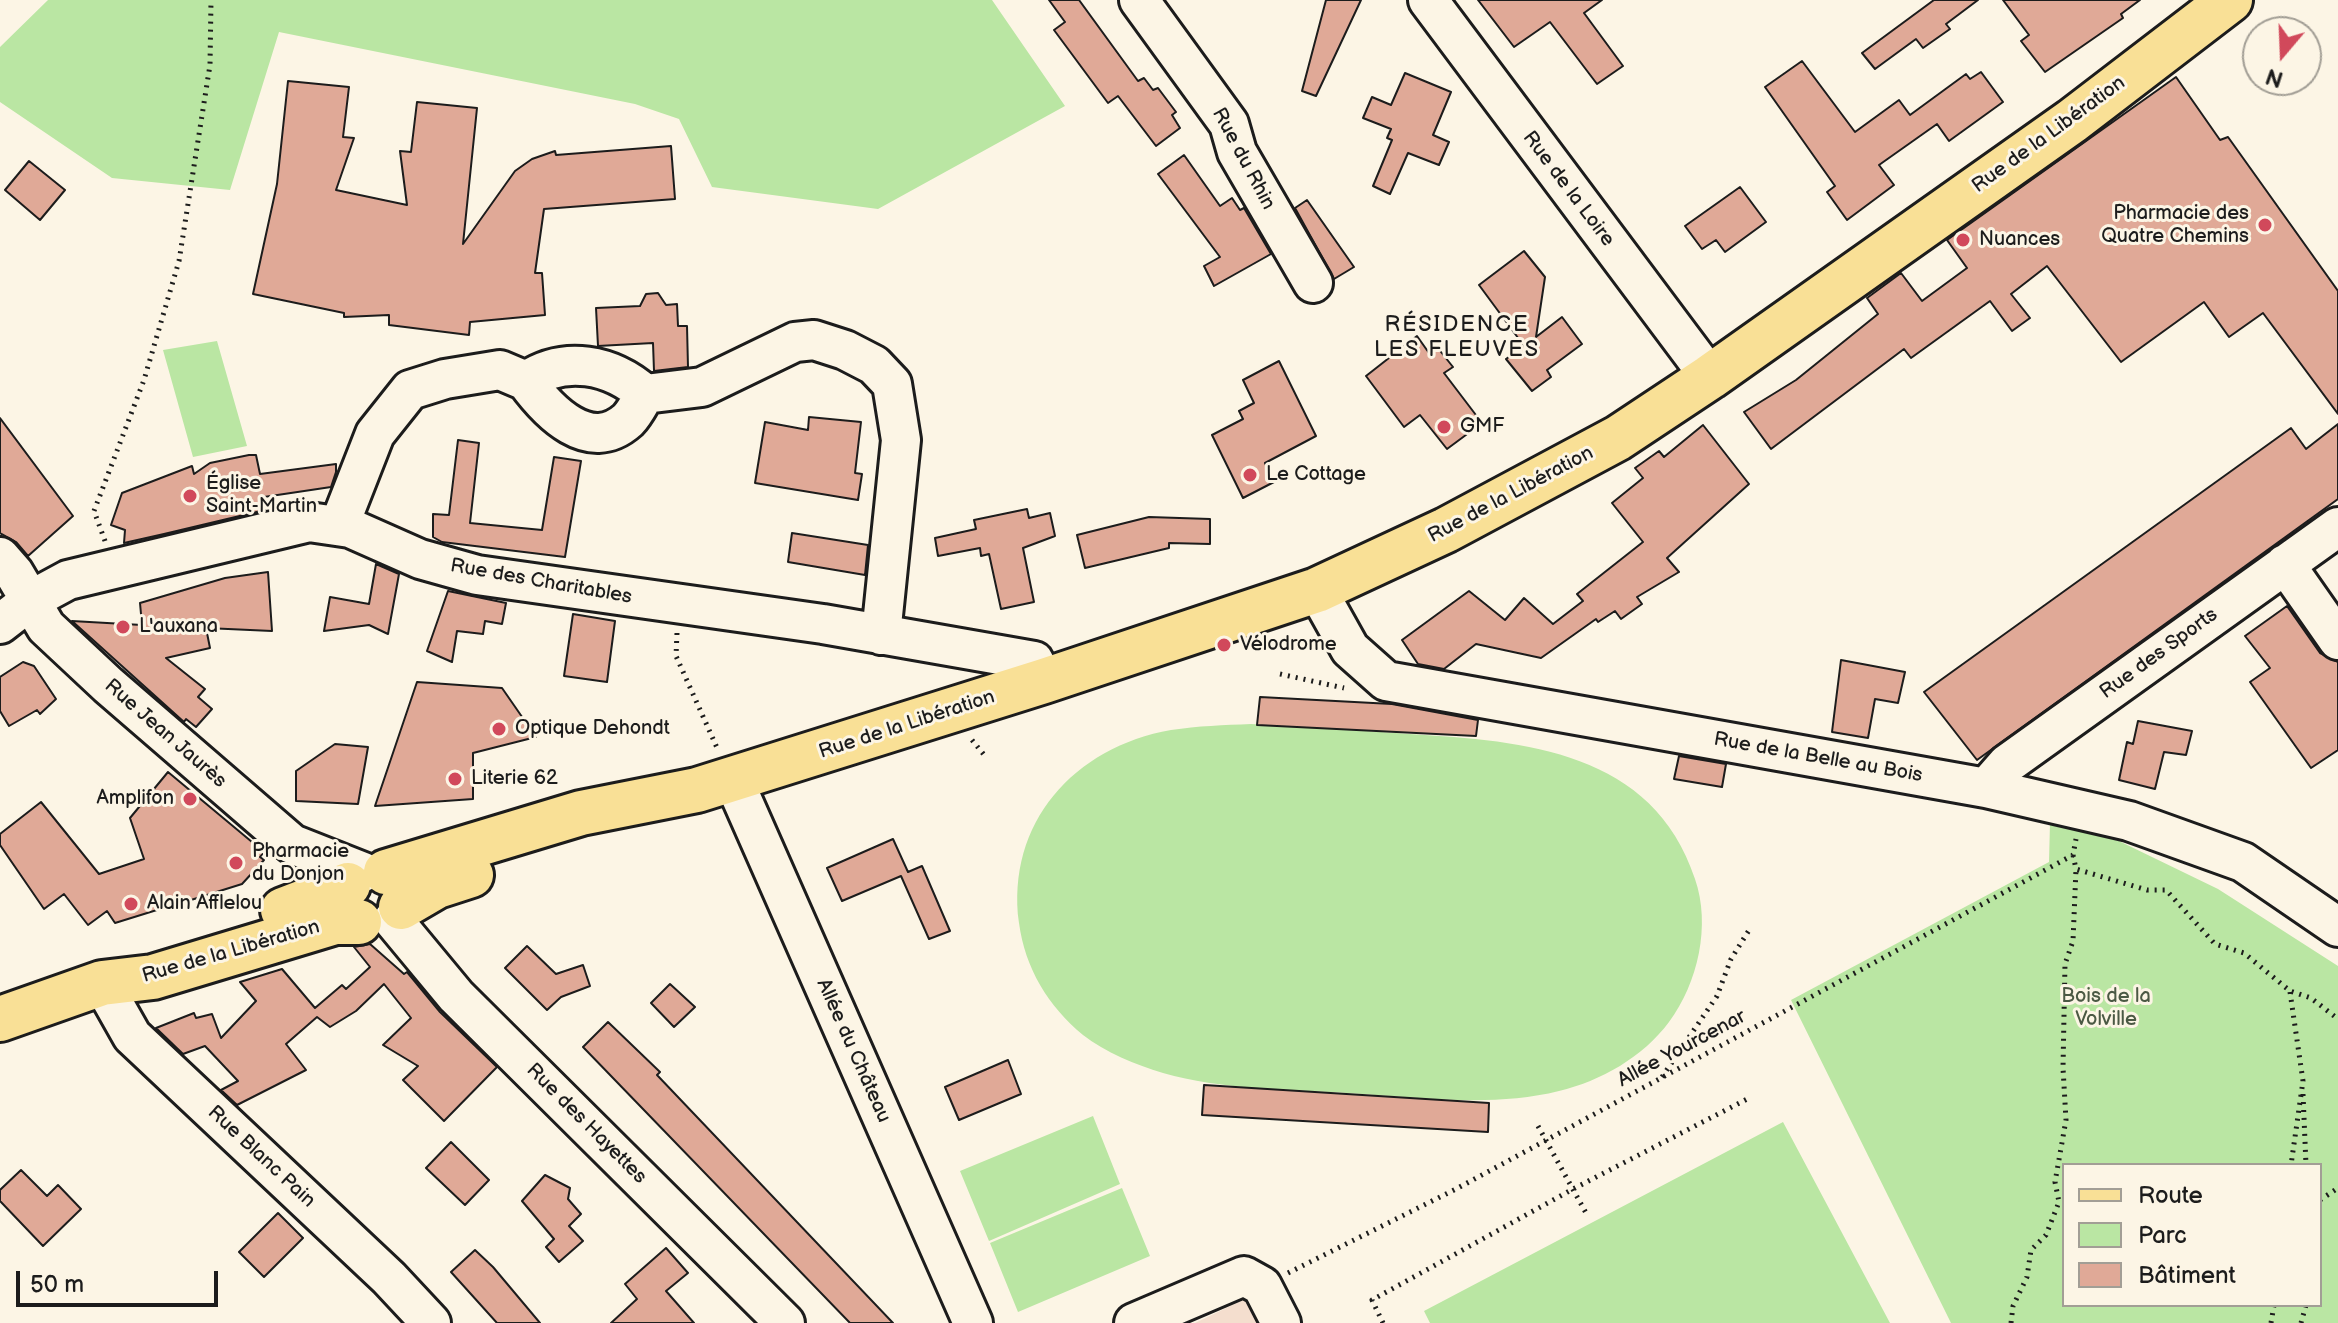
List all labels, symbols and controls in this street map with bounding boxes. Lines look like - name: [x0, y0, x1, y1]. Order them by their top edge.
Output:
- north arrow: [2242, 16, 2322, 96]
- text: N: [2262, 62, 2287, 93]
- street label: Rue de la Libération: [1968, 71, 2130, 199]
- street label: Rue du Rhin: [1206, 104, 1280, 214]
- street label: Rue de la Loire: [1517, 127, 1619, 251]
- place label: Pharmacie des Quatre Chemins: [2101, 202, 2249, 249]
- marker: Pharmacie des Quatre Chemins: [2256, 216, 2274, 234]
- place label: Nuances: [1979, 228, 2060, 252]
- marker: Nuances: [1954, 231, 1972, 249]
- district label: RÉSIDENCE LES FLEUVES: [1374, 312, 1540, 364]
- place label: GMF: [1460, 415, 1504, 439]
- marker: GMF: [1435, 418, 1453, 436]
- street label: Rue de la Libération: [1424, 441, 1598, 549]
- place label: Le Cottage: [1266, 463, 1366, 487]
- marker: Le Cottage: [1241, 466, 1259, 484]
- place label: Église Saint-Martin: [206, 472, 317, 519]
- marker: Église Saint-Martin: [181, 487, 199, 505]
- street label: Rue des Charitables: [448, 554, 634, 610]
- street label: Rue des Sports: [2095, 603, 2223, 705]
- place label: L'auxana: [139, 615, 218, 639]
- marker: L'auxana: [114, 618, 132, 636]
- place label: Vélodrome: [1240, 633, 1337, 657]
- marker: Vélodrome: [1215, 636, 1233, 654]
- street label: Rue Jean Jaurès: [99, 674, 231, 794]
- street label: Rue de la Libération: [816, 685, 998, 765]
- place label: Optique Dehondt: [515, 717, 670, 741]
- marker: Optique Dehondt: [490, 720, 508, 738]
- street label: Rue de la Belle au Bois: [1712, 728, 1924, 788]
- place label: Literie 62: [471, 767, 558, 791]
- marker: Literie 62: [446, 770, 464, 788]
- place label: Amplifon: [96, 787, 174, 811]
- marker: Amplifon: [181, 790, 199, 808]
- place label: Pharmacie du Donjon: [252, 840, 349, 887]
- marker: Pharmacie du Donjon: [227, 854, 245, 872]
- place label: Alain Afflelou: [147, 892, 262, 916]
- marker: Alain Afflelou: [122, 895, 140, 913]
- street label: Rue de la Libération: [140, 915, 322, 989]
- street label: Allée du Château: [811, 975, 895, 1127]
- park label: Bois de la Volville: [2061, 985, 2151, 1032]
- street label: Allée Yourcenar: [1614, 1005, 1750, 1093]
- street label: Rue des Hayettes: [521, 1059, 651, 1189]
- street label: Rue Blanc Pain: [202, 1101, 320, 1213]
- legend: [2062, 1163, 2322, 1307]
- text: Route: [2138, 1181, 2203, 1210]
- text: Parc: [2138, 1221, 2187, 1250]
- scale bar: [20, 1255, 222, 1305]
- text: Bâtiment: [2138, 1261, 2236, 1290]
- text: 50 m: [30, 1270, 84, 1299]

